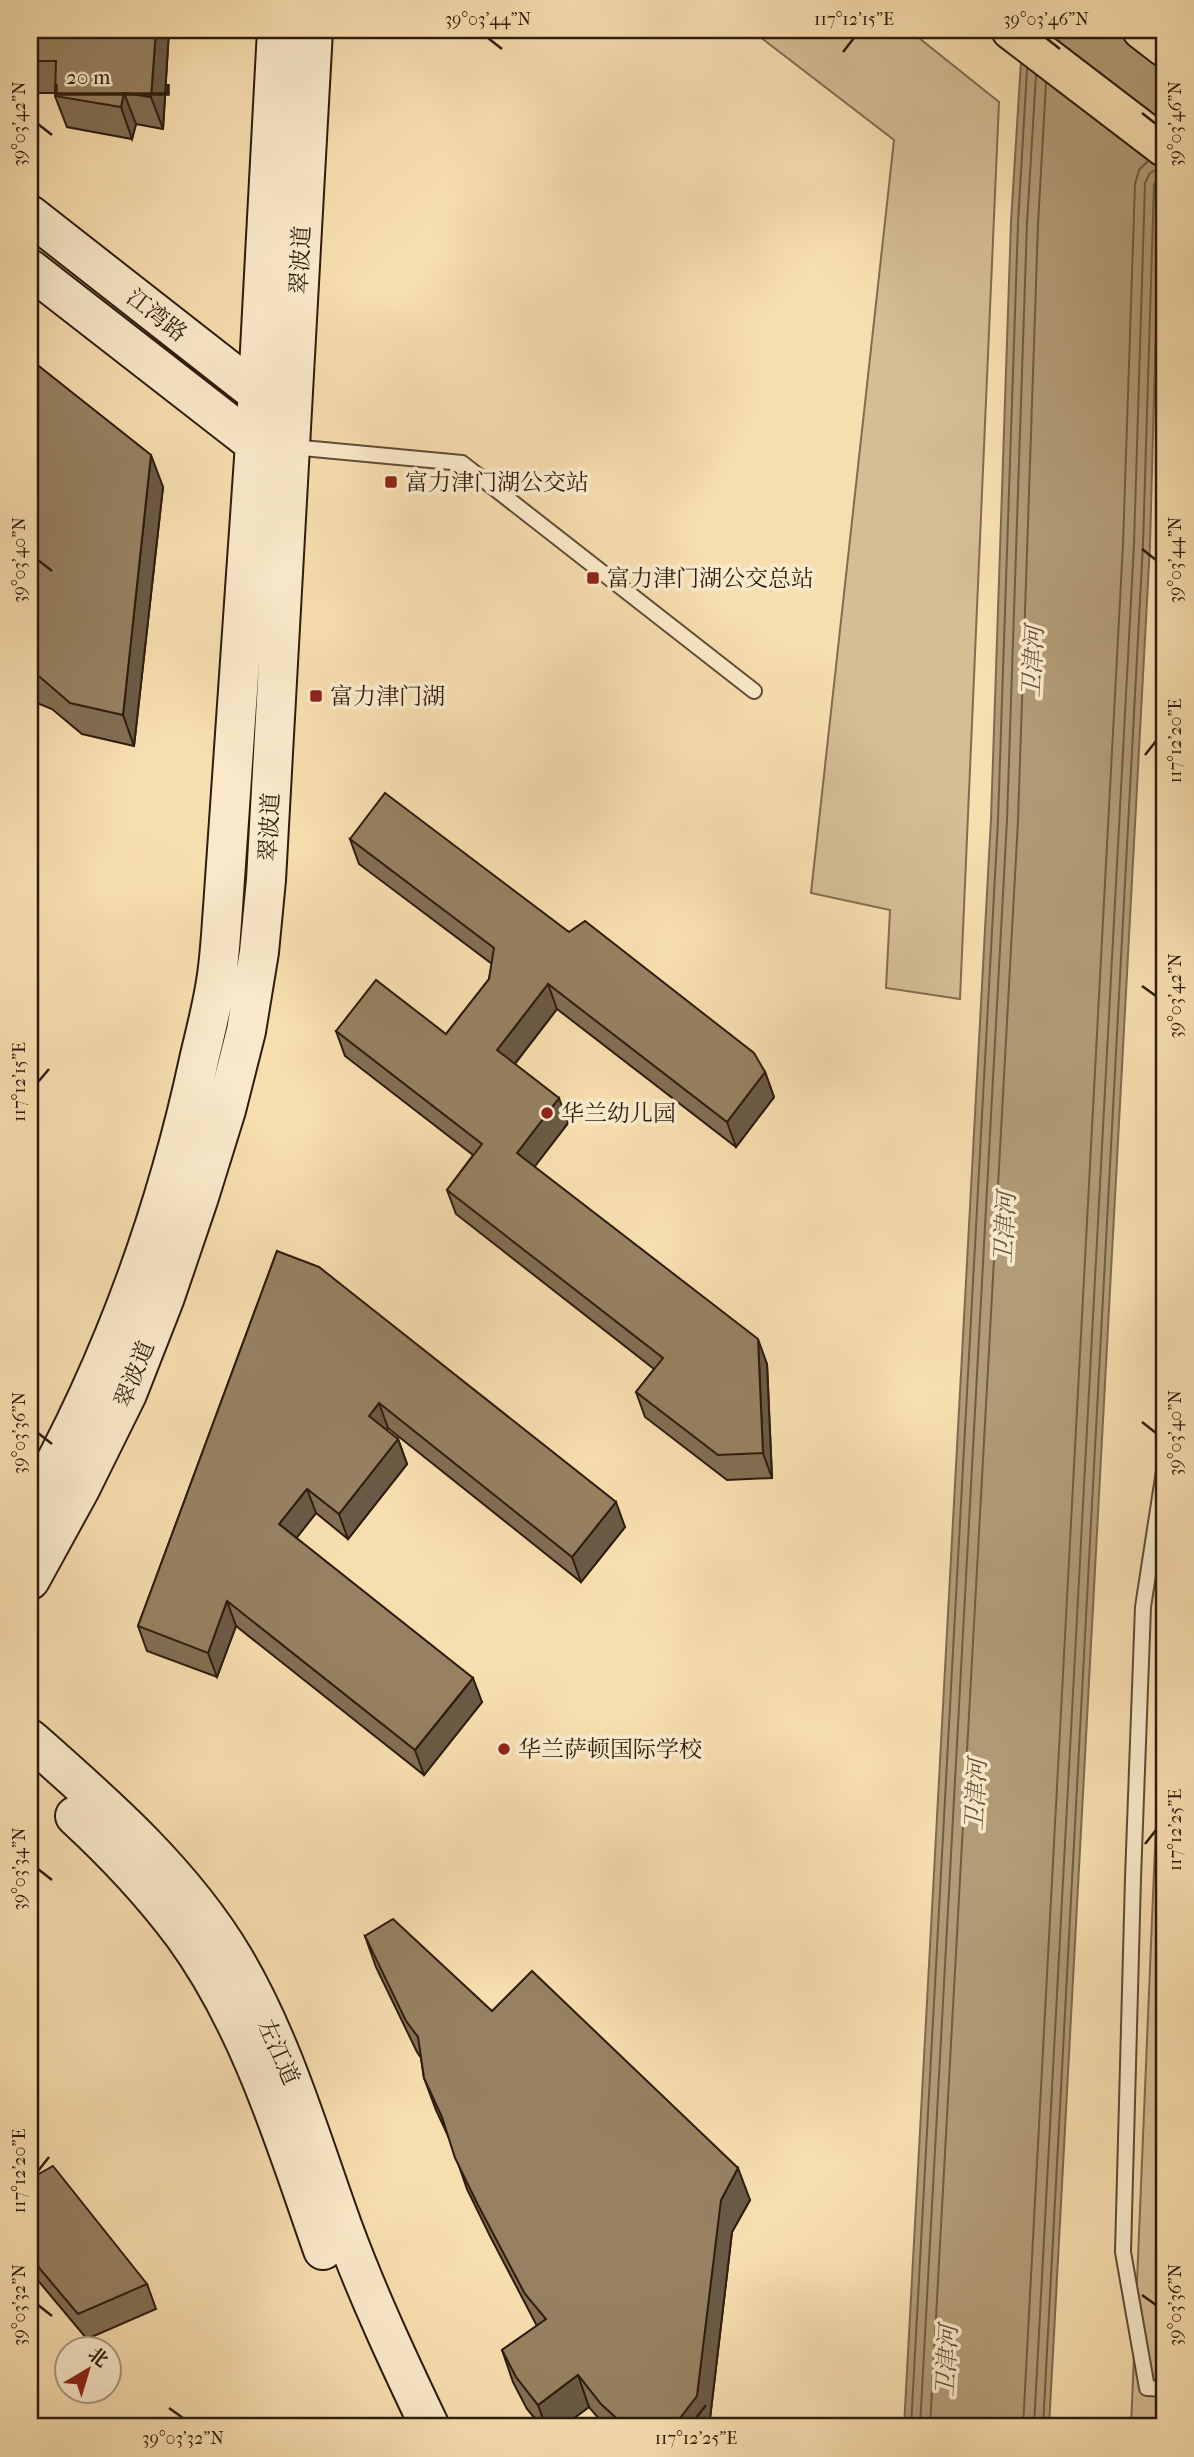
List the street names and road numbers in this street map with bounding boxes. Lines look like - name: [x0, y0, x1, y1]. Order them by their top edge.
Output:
- street label: 翠波道: [285, 225, 316, 295]
- street label: 江湾路: [121, 284, 192, 347]
- street label: 翠波道: [254, 792, 285, 862]
- street label: 翠波道: [109, 1337, 160, 1411]
- street label: 左江道: [252, 2015, 305, 2089]

